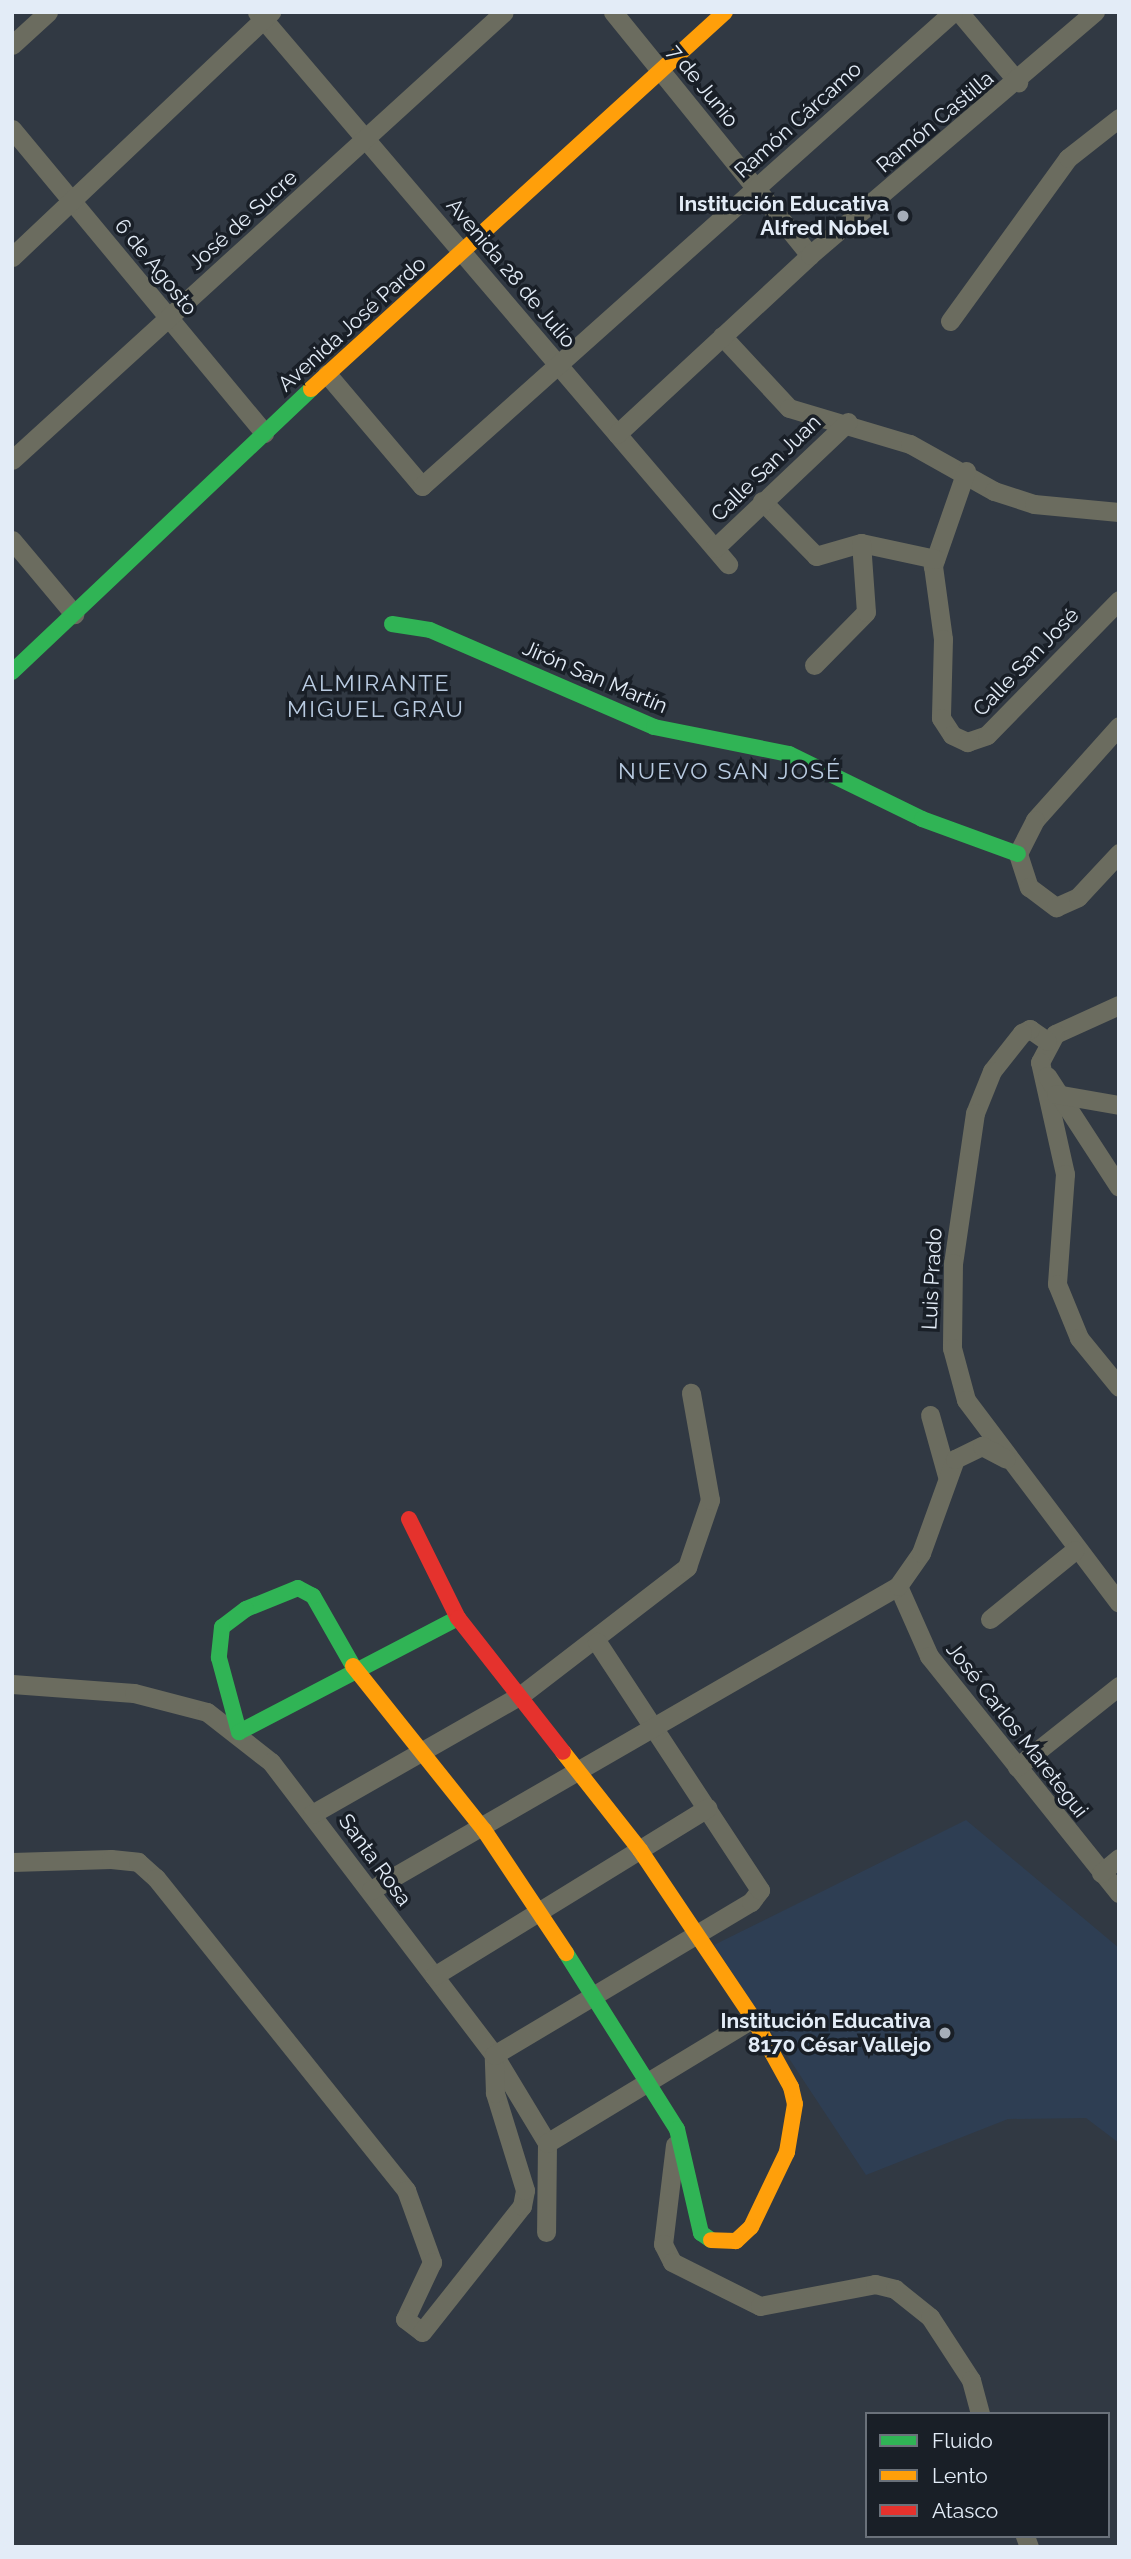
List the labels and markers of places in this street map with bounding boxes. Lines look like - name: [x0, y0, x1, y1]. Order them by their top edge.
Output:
- place label: Institución Educativa Alfred Nobel: [678, 191, 889, 241]
- marker: Institución Educativa Alfred Nobel: [895, 208, 911, 224]
- place label: Institución Educativa 8170 César Vallejo: [720, 2008, 931, 2058]
- marker: Institución Educativa 8170 César Vallejo: [937, 2025, 953, 2041]

